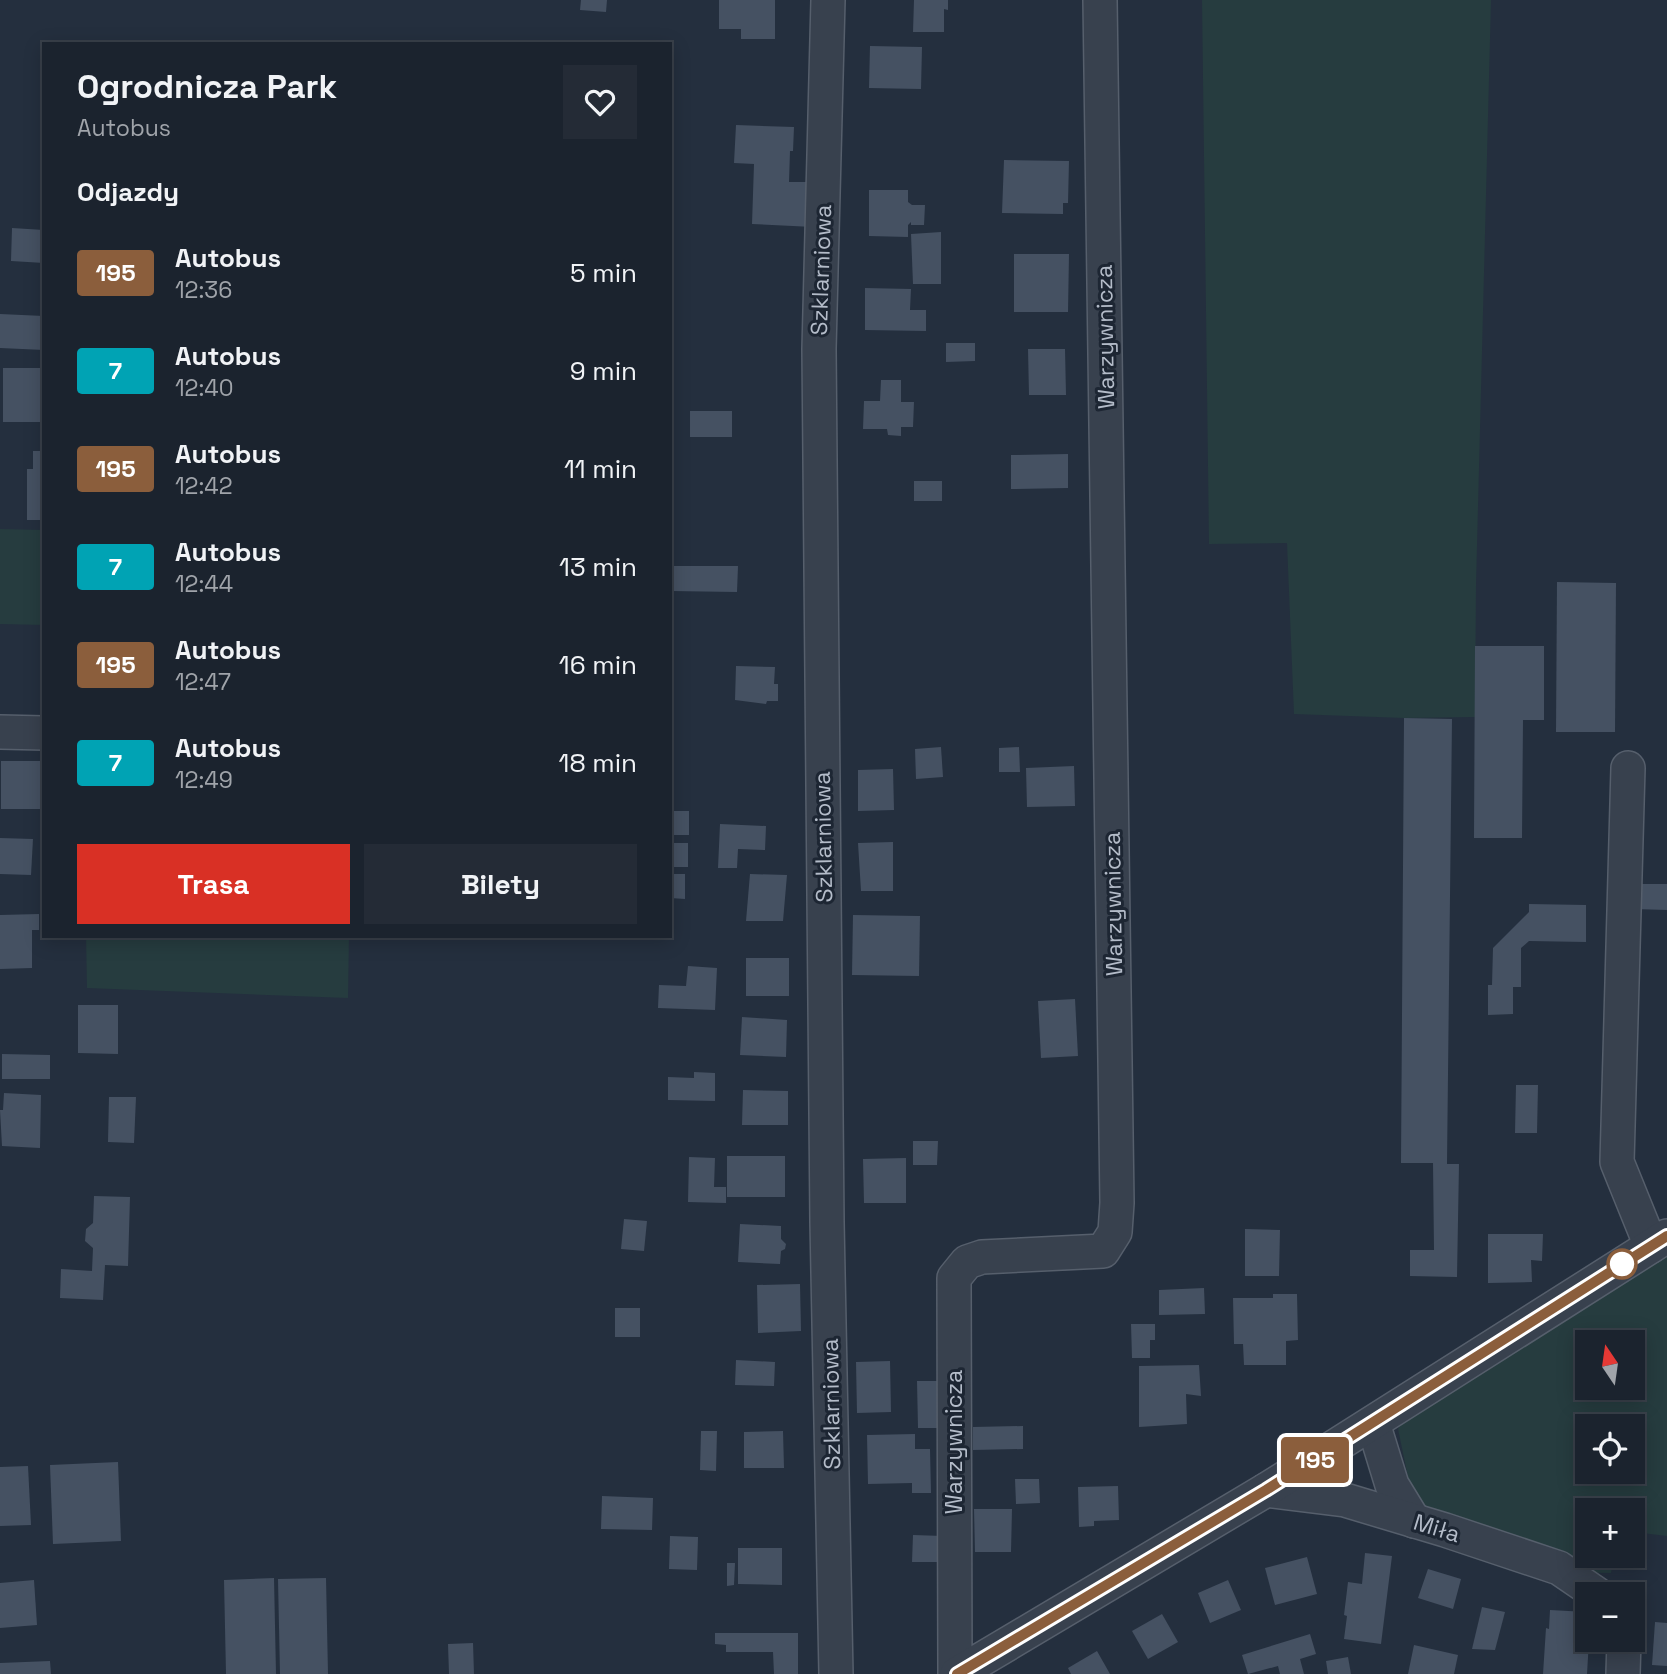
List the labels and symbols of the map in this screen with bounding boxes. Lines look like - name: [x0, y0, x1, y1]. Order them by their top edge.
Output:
- street label: Szklarniowa: [804, 204, 838, 336]
- street label: Warzywnicza: [1089, 264, 1121, 410]
- street label: Szklarniowa: [807, 771, 839, 903]
- street label: Warzywnicza: [1097, 831, 1129, 977]
- unlabelled marker: [1607, 1249, 1637, 1279]
- north arrow: [1575, 1330, 1645, 1400]
- street label: Szklarniowa: [815, 1338, 847, 1470]
- street label: Warzywnicza: [939, 1370, 969, 1514]
- line badge: 195: [1275, 1437, 1355, 1483]
- street label: Miła: [1410, 1507, 1464, 1549]

